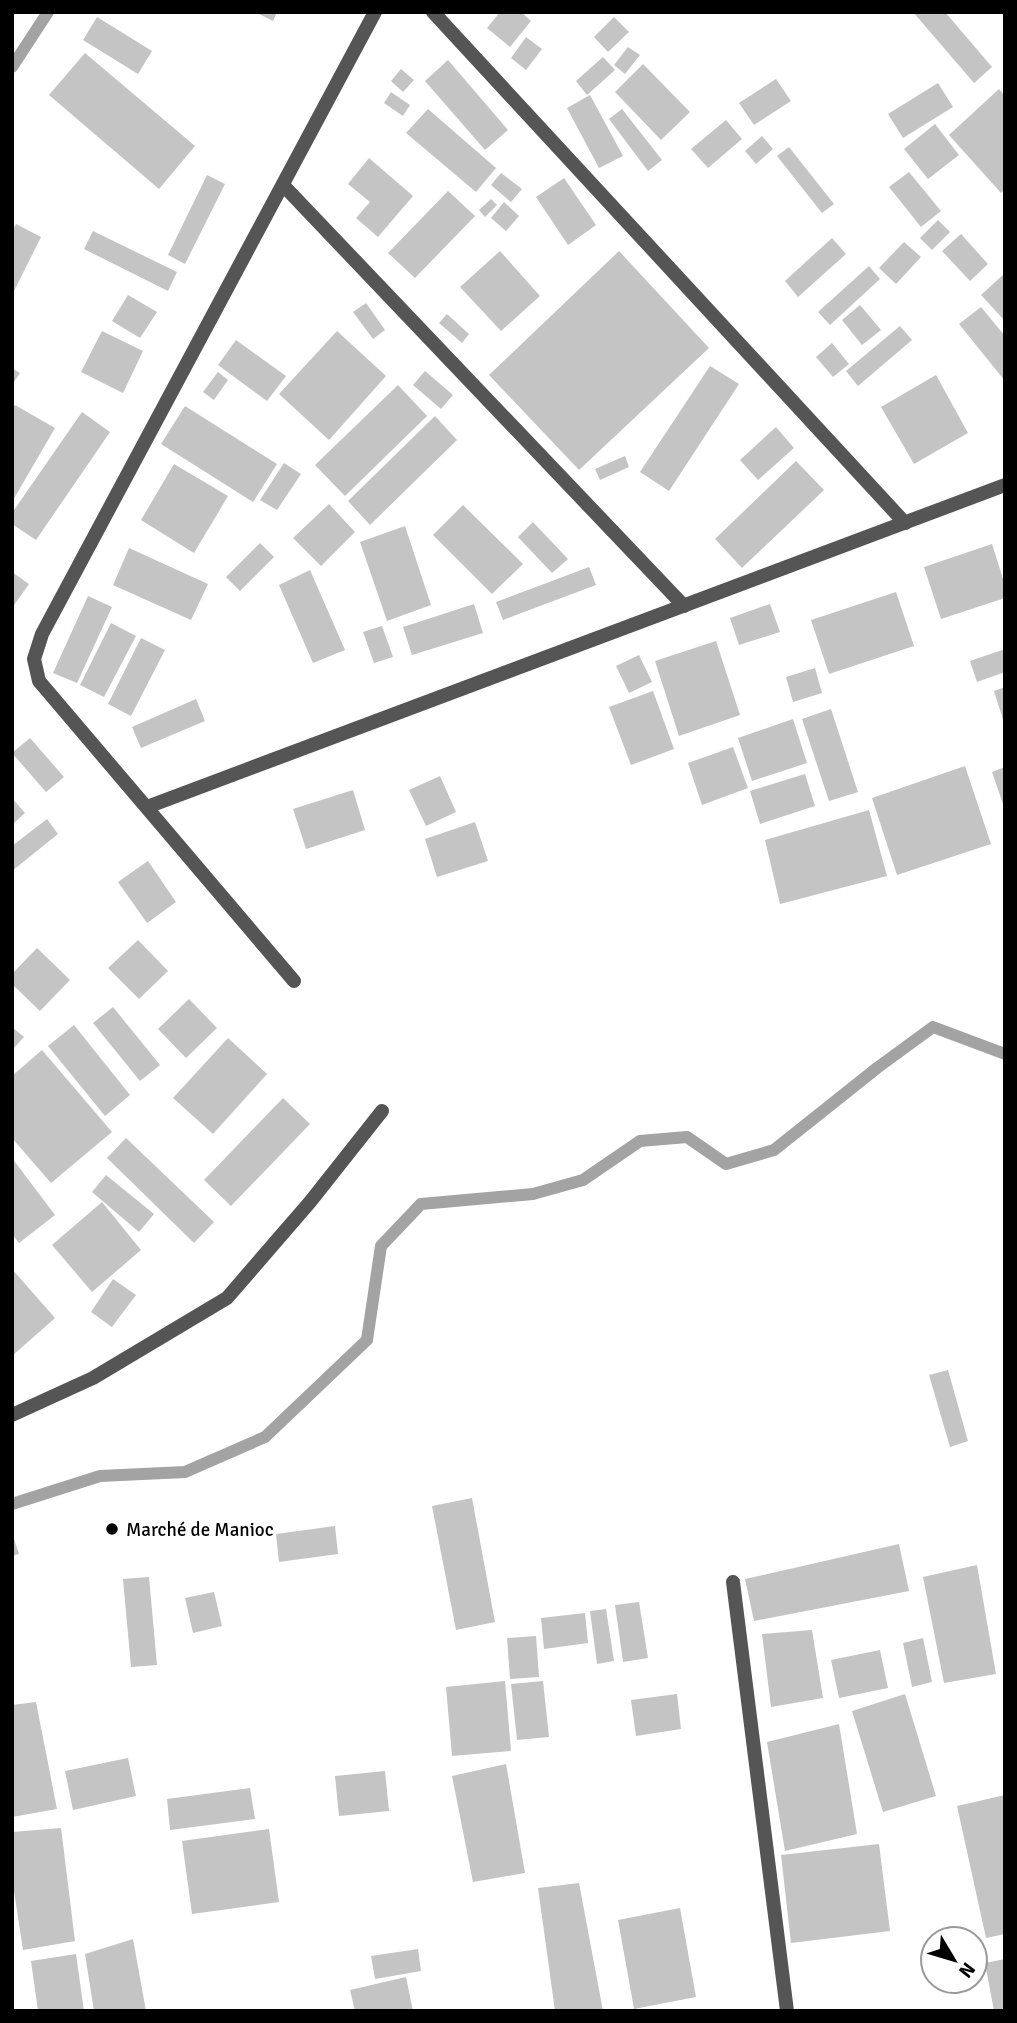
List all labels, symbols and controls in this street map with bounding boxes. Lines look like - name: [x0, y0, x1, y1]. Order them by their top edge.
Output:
- place label: Marché de Manioc: [126, 1518, 274, 1542]
- marker: Marché de Manioc: [104, 1521, 120, 1537]
- north arrow: [919, 1925, 989, 1995]
- text: N: [953, 1957, 980, 1982]

